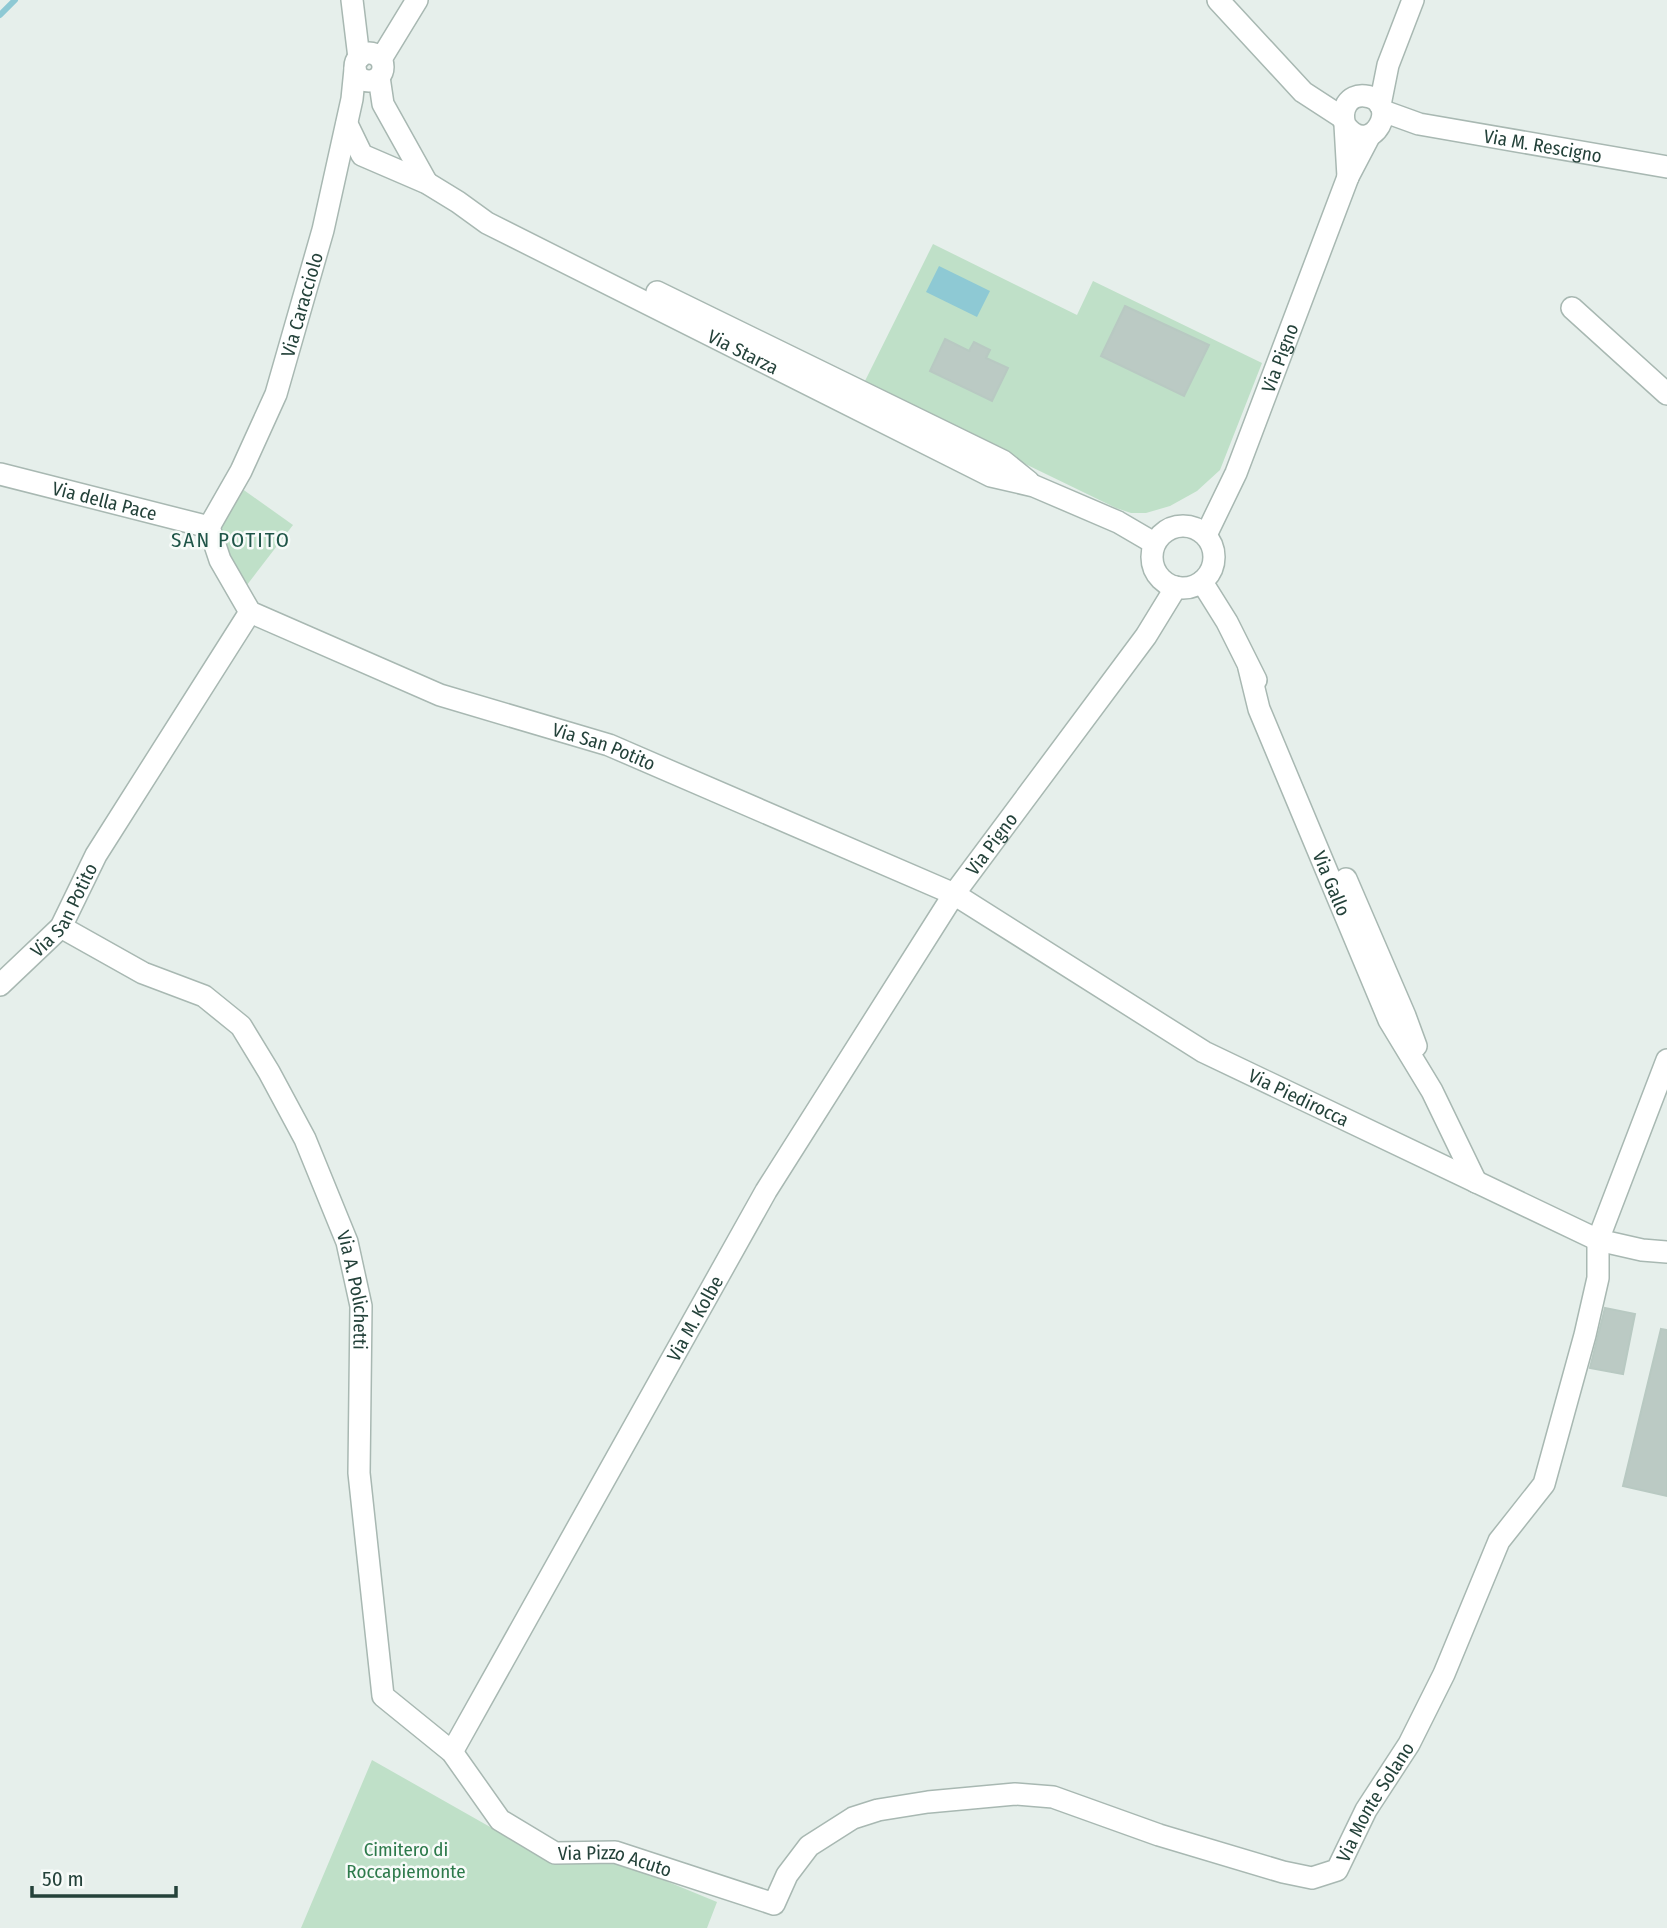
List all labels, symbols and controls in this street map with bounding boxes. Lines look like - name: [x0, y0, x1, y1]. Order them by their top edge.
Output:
- street label: Via M. Rescigno: [1482, 124, 1604, 167]
- street label: Via Caracciolo: [276, 250, 328, 360]
- street label: Via Pigno: [1256, 320, 1303, 396]
- street label: Via Starza: [704, 324, 782, 379]
- street label: Via della Pace: [50, 476, 159, 525]
- district label: SAN POTITO: [171, 527, 291, 553]
- street label: Via San Potito: [550, 717, 659, 775]
- street label: Via Pigno: [961, 808, 1022, 879]
- street label: Via Gallo: [1308, 847, 1356, 919]
- street label: Via San Potito: [25, 859, 102, 962]
- street label: Via Piedirocca: [1245, 1063, 1353, 1131]
- street label: Via A. Polichetti: [332, 1227, 373, 1350]
- street label: Via M. Kolbe: [662, 1271, 728, 1365]
- street label: Via Monte Solano: [1331, 1737, 1419, 1866]
- park label: Cimitero di Roccapiemonte: [346, 1838, 466, 1883]
- street label: Via Pizzo Acuto: [558, 1840, 675, 1881]
- scale bar: [32, 1854, 175, 1898]
- text: 50 m: [42, 1866, 84, 1892]

